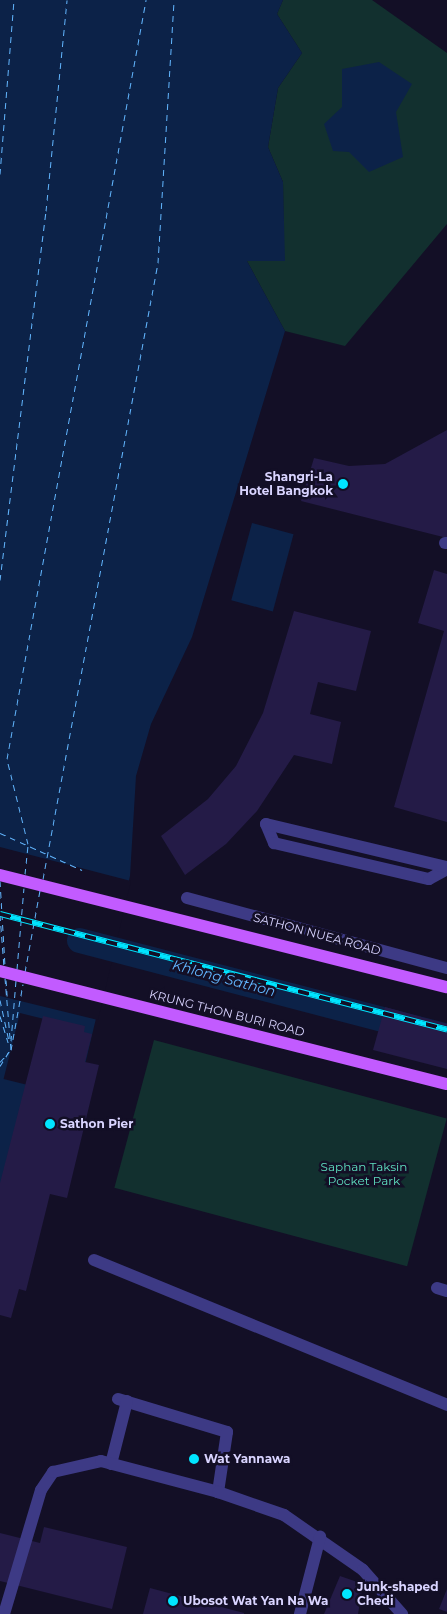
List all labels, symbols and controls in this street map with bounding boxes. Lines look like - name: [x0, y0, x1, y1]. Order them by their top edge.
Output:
- place label: Shangri-La Hotel Bangkok: [239, 470, 333, 498]
- marker: Shangri-La Hotel Bangkok: [337, 478, 349, 490]
- street label: SATHON NUEA ROAD: [252, 910, 382, 958]
- water label: Khlong Sathon: [171, 956, 277, 1000]
- street label: KRUNG THON BURI ROAD: [148, 987, 306, 1039]
- place label: Sathon Pier: [60, 1117, 133, 1131]
- marker: Sathon Pier: [44, 1118, 56, 1130]
- park label: Saphan Taksin Pocket Park: [321, 1160, 407, 1188]
- place label: Wat Yannawa: [204, 1452, 290, 1466]
- marker: Wat Yannawa: [188, 1453, 200, 1465]
- place label: Junk-shaped Chedi: [357, 1580, 438, 1608]
- marker: Junk-shaped Chedi: [341, 1588, 353, 1600]
- place label: Ubosot Wat Yan Na Wa: [183, 1594, 328, 1608]
- marker: Ubosot Wat Yan Na Wa: [167, 1595, 179, 1607]

